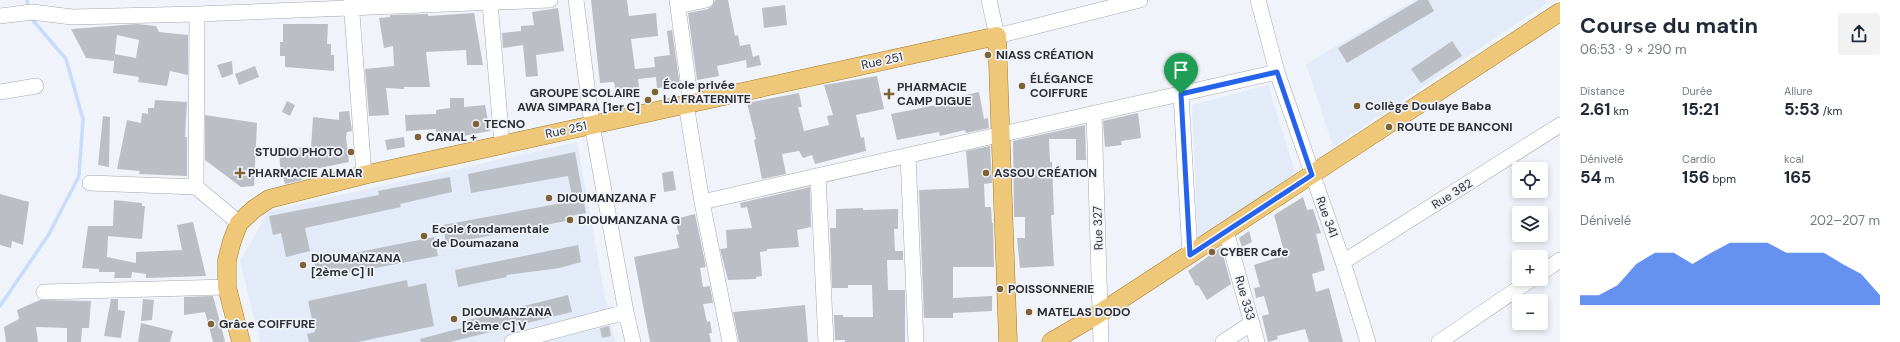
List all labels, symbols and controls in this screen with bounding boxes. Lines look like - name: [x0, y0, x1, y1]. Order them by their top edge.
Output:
- text: Course du matin: [1580, 11, 1758, 40]
- button: share: [1838, 13, 1880, 55]
- text: 06:53 · 9 × 290 m: [1580, 41, 1686, 58]
- place label: NIASS CRÉATION: [996, 47, 1093, 63]
- street label: Rue 251: [860, 49, 904, 73]
- marker: NIASS CRÉATION: [983, 50, 993, 60]
- pin: [1164, 53, 1198, 94]
- icon: arrive: [1170, 59, 1192, 81]
- place label: ÉLÉGANCE COIFFURE: [1030, 71, 1093, 101]
- place label: École privée LA FRATERNITE: [663, 77, 751, 107]
- place label: PHARMACIE CAMP DIGUE: [897, 79, 971, 109]
- marker: ÉLÉGANCE COIFFURE: [1017, 81, 1027, 91]
- text: Distance: [1580, 84, 1625, 98]
- text: Durée: [1682, 84, 1712, 98]
- text: Allure: [1784, 84, 1813, 98]
- place label: GROUPE SCOLAIRE AWA SIMPARA [1er C]: [517, 85, 640, 115]
- marker: École privée LA FRATERNITE: [650, 87, 660, 97]
- marker: PHARMACIE CAMP DIGUE: [884, 89, 894, 99]
- marker: GROUPE SCOLAIRE AWA SIMPARA [1er C]: [643, 95, 653, 105]
- place label: Collège Doulaye Baba: [1365, 98, 1491, 114]
- text: 2.61: [1580, 98, 1611, 120]
- text: 15:21: [1682, 98, 1719, 120]
- text: 5:53: [1784, 98, 1820, 120]
- marker: Collège Doulaye Baba: [1352, 101, 1362, 111]
- text: km: [1611, 104, 1629, 118]
- text: /km: [1820, 104, 1842, 118]
- place label: TECNO: [484, 116, 525, 132]
- street label: Rue 251: [544, 118, 588, 142]
- marker: TECNO: [471, 119, 481, 129]
- place label: ROUTE DE BANCONI: [1397, 119, 1513, 135]
- marker: ROUTE DE BANCONI: [1384, 122, 1394, 132]
- place label: CANAL +: [426, 129, 477, 145]
- marker: CANAL +: [413, 132, 423, 142]
- place label: STUDIO PHOTO: [255, 144, 343, 160]
- marker: STUDIO PHOTO: [346, 147, 356, 157]
- text: Dénivelé: [1580, 152, 1623, 166]
- text: Cardio: [1682, 152, 1716, 166]
- text: kcal: [1784, 152, 1804, 166]
- map controls: [1512, 162, 1548, 330]
- button: locate: [1512, 162, 1548, 198]
- place label: PHARMACIE ALMAR: [248, 165, 363, 181]
- place label: ASSOU CRÉATION: [994, 165, 1097, 181]
- text: 54: [1580, 166, 1602, 188]
- text: 156: [1682, 166, 1710, 188]
- text: 165: [1784, 166, 1811, 188]
- marker: PHARMACIE ALMAR: [235, 168, 245, 178]
- marker: ASSOU CRÉATION: [981, 168, 991, 178]
- text: m: [1602, 172, 1614, 186]
- text: bpm: [1710, 172, 1736, 186]
- street label: Rue 382: [1429, 175, 1475, 213]
- place label: DIOUMANZANA F: [557, 190, 657, 206]
- marker: DIOUMANZANA F: [544, 193, 554, 203]
- street label: Rue 341: [1312, 194, 1342, 240]
- street label: Rue 327: [1089, 206, 1107, 250]
- button: layers: [1512, 206, 1548, 242]
- place label: DIOUMANZANA G: [578, 212, 680, 228]
- text: Dénivelé: [1580, 212, 1631, 229]
- text: 202–207 m: [1810, 212, 1880, 229]
- marker: DIOUMANZANA G: [565, 215, 575, 225]
- place label: Ecole fondamentale de Doumazana: [432, 221, 549, 251]
- marker: Ecole fondamentale de Doumazana: [419, 231, 429, 241]
- place label: CYBER Cafe: [1220, 244, 1288, 260]
- marker: CYBER Cafe: [1207, 247, 1217, 257]
- place label: DIOUMANZANA [2ème C] II: [311, 250, 401, 280]
- button: +: [1512, 250, 1548, 286]
- marker: DIOUMANZANA [2ème C] II: [298, 260, 308, 270]
- street label: Rue 333: [1231, 274, 1259, 322]
- place label: POISSONNERIE: [1008, 281, 1094, 297]
- marker: POISSONNERIE: [995, 284, 1005, 294]
- button: −: [1512, 294, 1548, 330]
- place label: DIOUMANZANA [2ème C] V: [462, 304, 552, 334]
- place label: MATELAS DODO: [1037, 304, 1130, 320]
- marker: MATELAS DODO: [1024, 307, 1034, 317]
- marker: DIOUMANZANA [2ème C] V: [449, 314, 459, 324]
- place label: Grâce COIFFURE: [219, 316, 315, 332]
- marker: Grâce COIFFURE: [206, 319, 216, 329]

